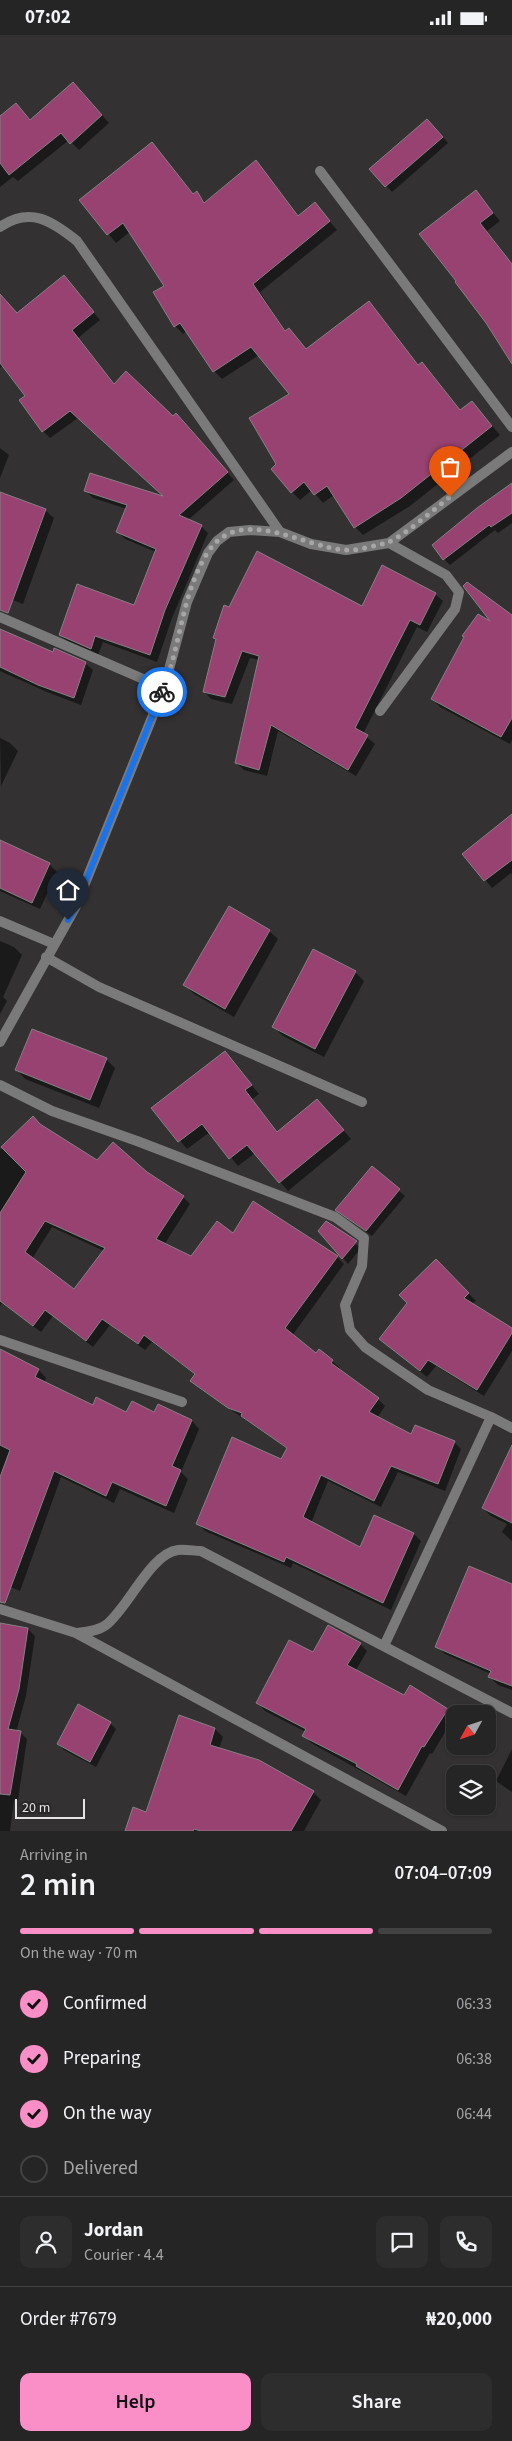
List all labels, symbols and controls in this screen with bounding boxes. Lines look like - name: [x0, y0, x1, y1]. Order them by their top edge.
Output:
- text: 07:02: [25, 4, 71, 31]
- pin: [429, 446, 471, 497]
- icon: bag: [436, 453, 464, 481]
- courier: [137, 667, 187, 717]
- icon: bike: [148, 678, 176, 706]
- pin: [47, 869, 89, 920]
- icon: home: [54, 876, 82, 904]
- north arrow: [446, 1705, 496, 1755]
- map controls: [446, 1705, 496, 1815]
- button: layers: [446, 1765, 496, 1815]
- scale bar: [15, 1796, 85, 1819]
- text: 20 m: [22, 1798, 50, 1818]
- text: Arriving in: [20, 1844, 88, 1866]
- text: 07:04–07:09: [394, 1860, 492, 1887]
- text: 2 min: [20, 1862, 96, 1908]
- text: On the way · 70 m: [20, 1942, 137, 1964]
- icon: check: [20, 1990, 48, 2018]
- text: Confirmed: [63, 1990, 147, 2017]
- text: 06:33: [456, 1993, 492, 2015]
- icon: check: [20, 2045, 48, 2073]
- text: Preparing: [63, 2045, 141, 2072]
- text: 06:38: [456, 2048, 492, 2070]
- icon: check: [20, 2100, 48, 2128]
- text: On the way: [63, 2100, 152, 2127]
- text: 06:44: [456, 2103, 492, 2125]
- text: Delivered: [63, 2155, 138, 2182]
- button: person: [20, 2216, 72, 2268]
- button: chat: [376, 2216, 428, 2268]
- button: phone: [440, 2216, 492, 2268]
- text: Jordan: [84, 2217, 143, 2244]
- text: Courier · 4.4: [84, 2244, 164, 2266]
- text: Order #7679: [20, 2306, 117, 2333]
- text: ₦20,000: [426, 2306, 492, 2333]
- button: Help: [20, 2373, 251, 2431]
- button: Share: [261, 2373, 492, 2431]

